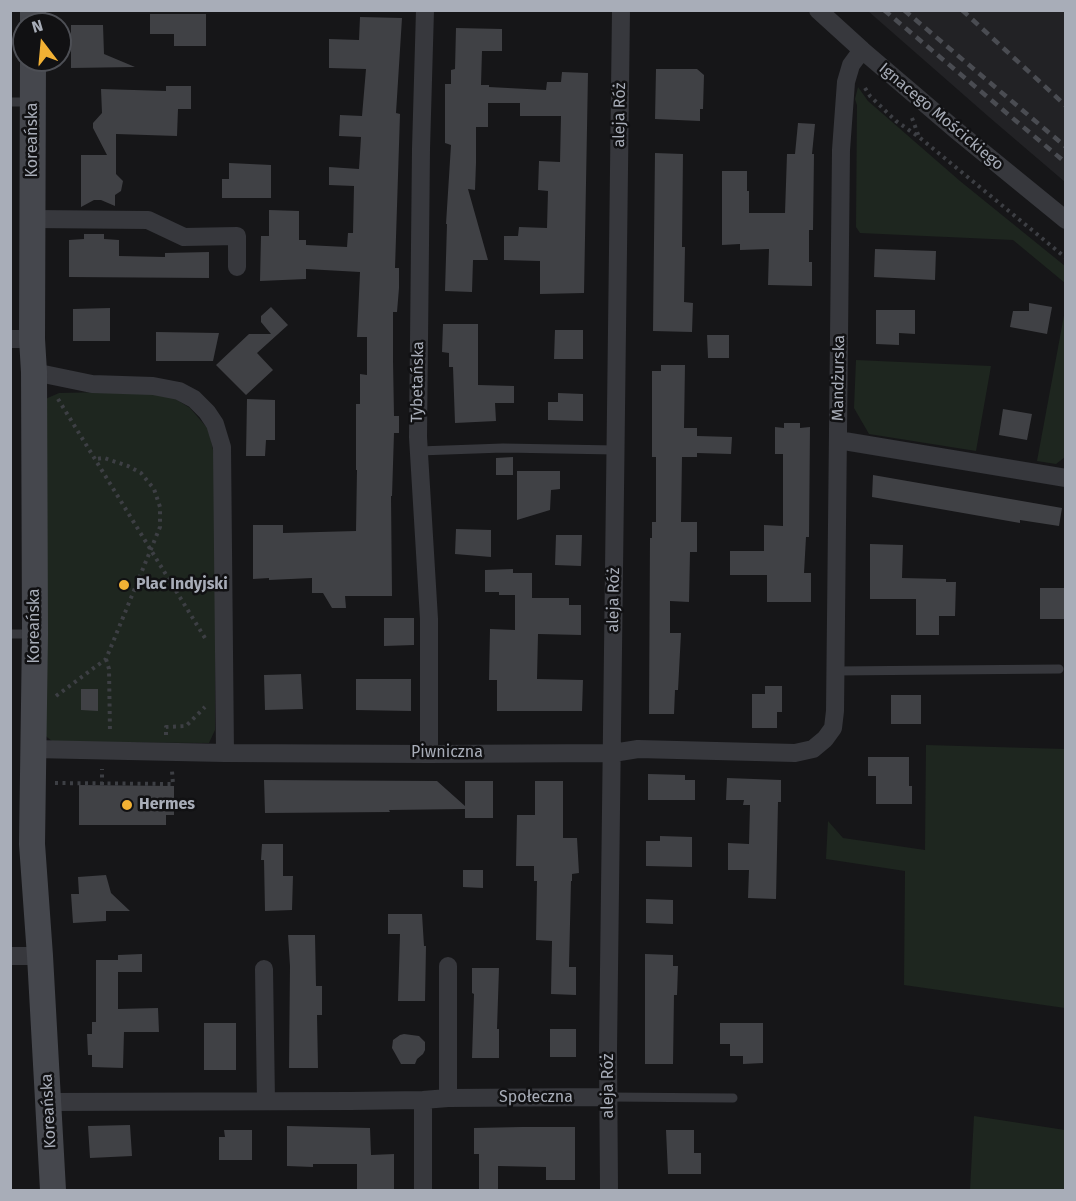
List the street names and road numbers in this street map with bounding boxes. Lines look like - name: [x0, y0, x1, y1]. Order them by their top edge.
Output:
- street label: Ignacego Mościckiego: [875, 59, 1007, 175]
- street label: aleja Róż: [610, 82, 630, 148]
- street label: Koreańska: [23, 102, 43, 178]
- street label: Mandżurska: [829, 335, 849, 421]
- street label: Tybetańska: [408, 341, 428, 423]
- street label: aleja Róż: [604, 567, 624, 633]
- street label: Koreańska: [25, 588, 45, 664]
- street label: Piwniczna: [411, 743, 483, 763]
- street label: aleja Róż: [599, 1054, 619, 1118]
- street label: Koreańska: [37, 1073, 61, 1149]
- street label: Społeczna: [499, 1088, 573, 1108]

